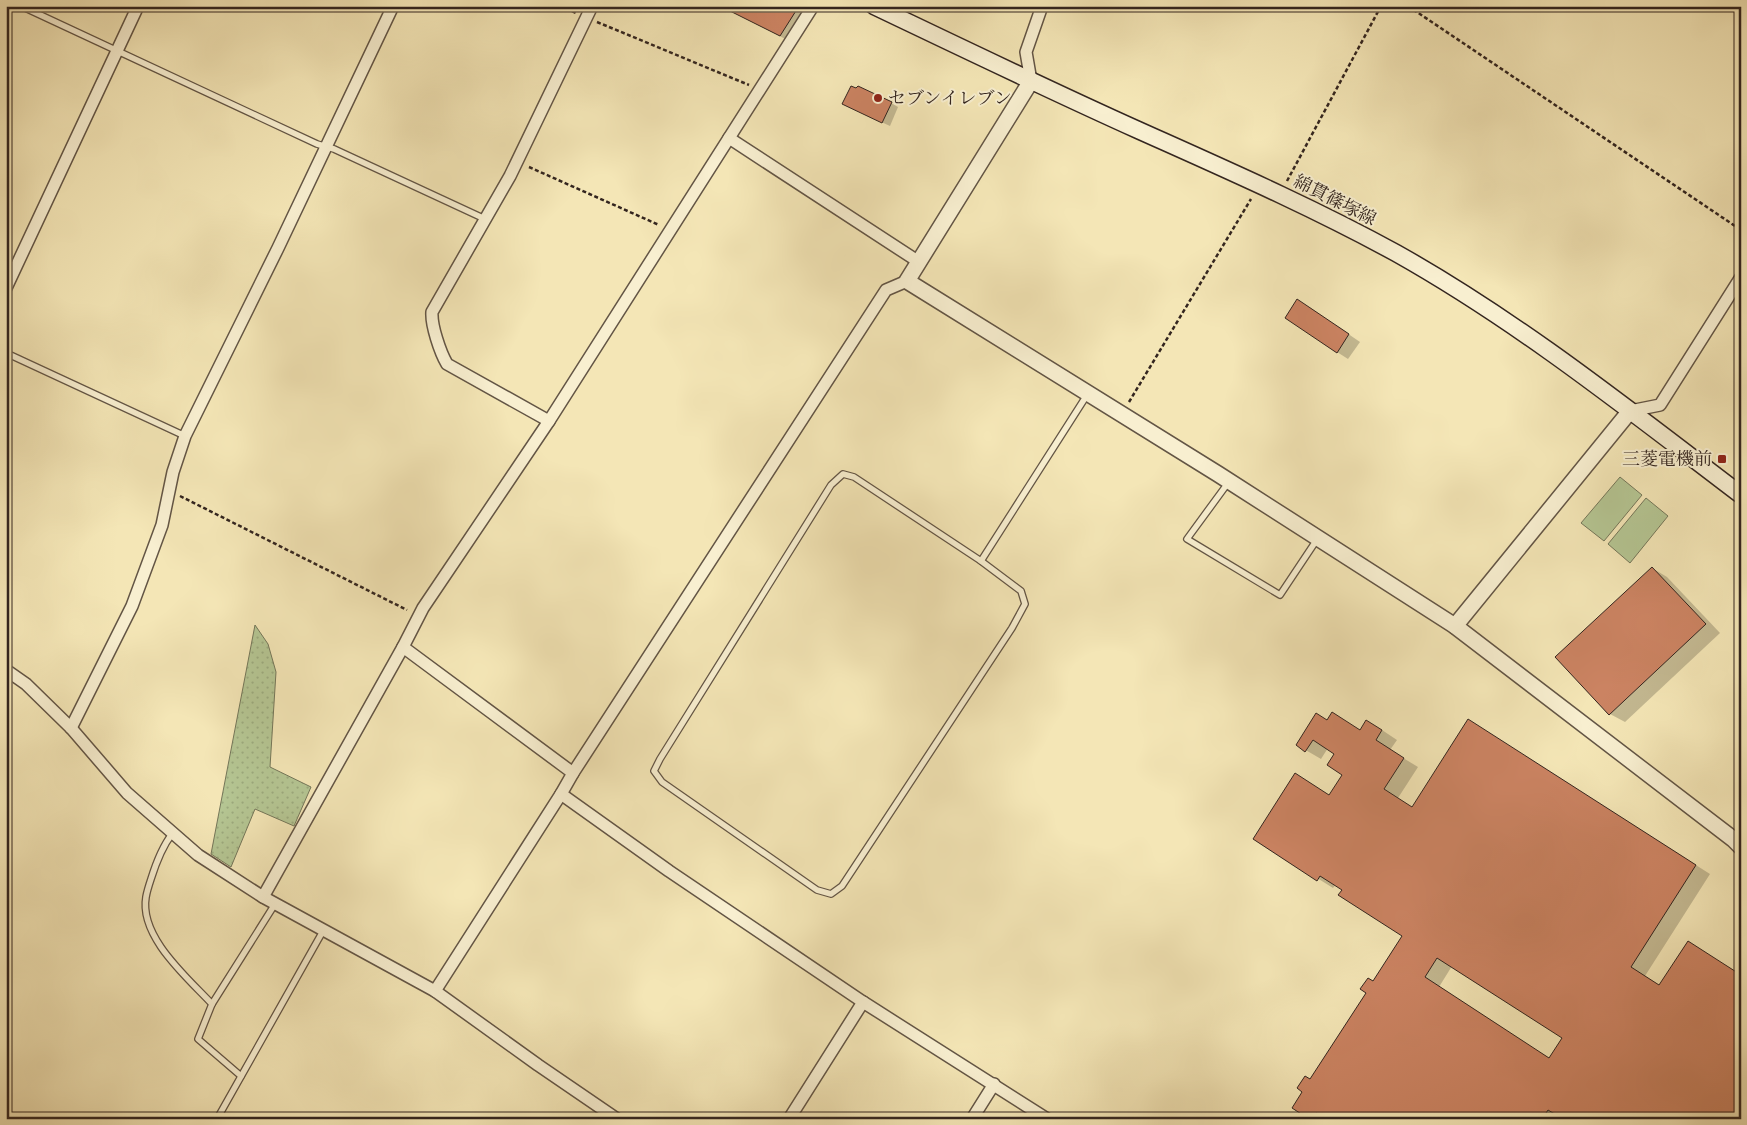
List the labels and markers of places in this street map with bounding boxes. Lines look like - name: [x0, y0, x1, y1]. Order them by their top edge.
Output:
- place label: セブンイレブン: [888, 86, 1012, 110]
- marker: セブンイレブン: [872, 92, 884, 104]
- place label: 三菱電機前: [1622, 447, 1712, 471]
- marker: 三菱電機前: [1716, 453, 1728, 465]

